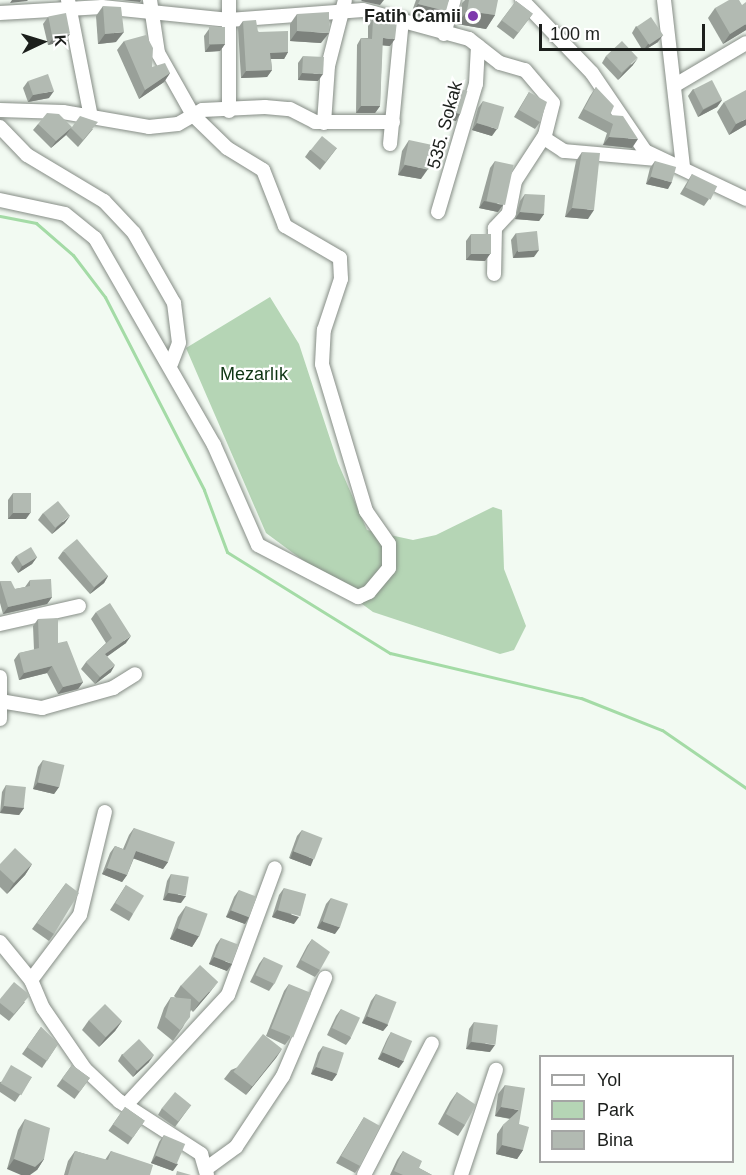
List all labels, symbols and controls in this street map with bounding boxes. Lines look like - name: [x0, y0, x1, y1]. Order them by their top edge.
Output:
- place label: Fatih Camii: [364, 5, 461, 27]
- marker: Fatih Camii: [466, 9, 480, 23]
- north arrow: [12, 12, 72, 72]
- scale bar: [542, 12, 708, 50]
- text: 100 m: [550, 24, 600, 44]
- text: K: [52, 34, 69, 47]
- street label: 535. Sokak: [423, 79, 467, 171]
- park label: Mezarlık: [220, 363, 288, 385]
- legend: [539, 1055, 734, 1163]
- text: Yol: [597, 1070, 621, 1090]
- text: Park: [597, 1100, 634, 1120]
- text: Bina: [597, 1130, 633, 1150]

